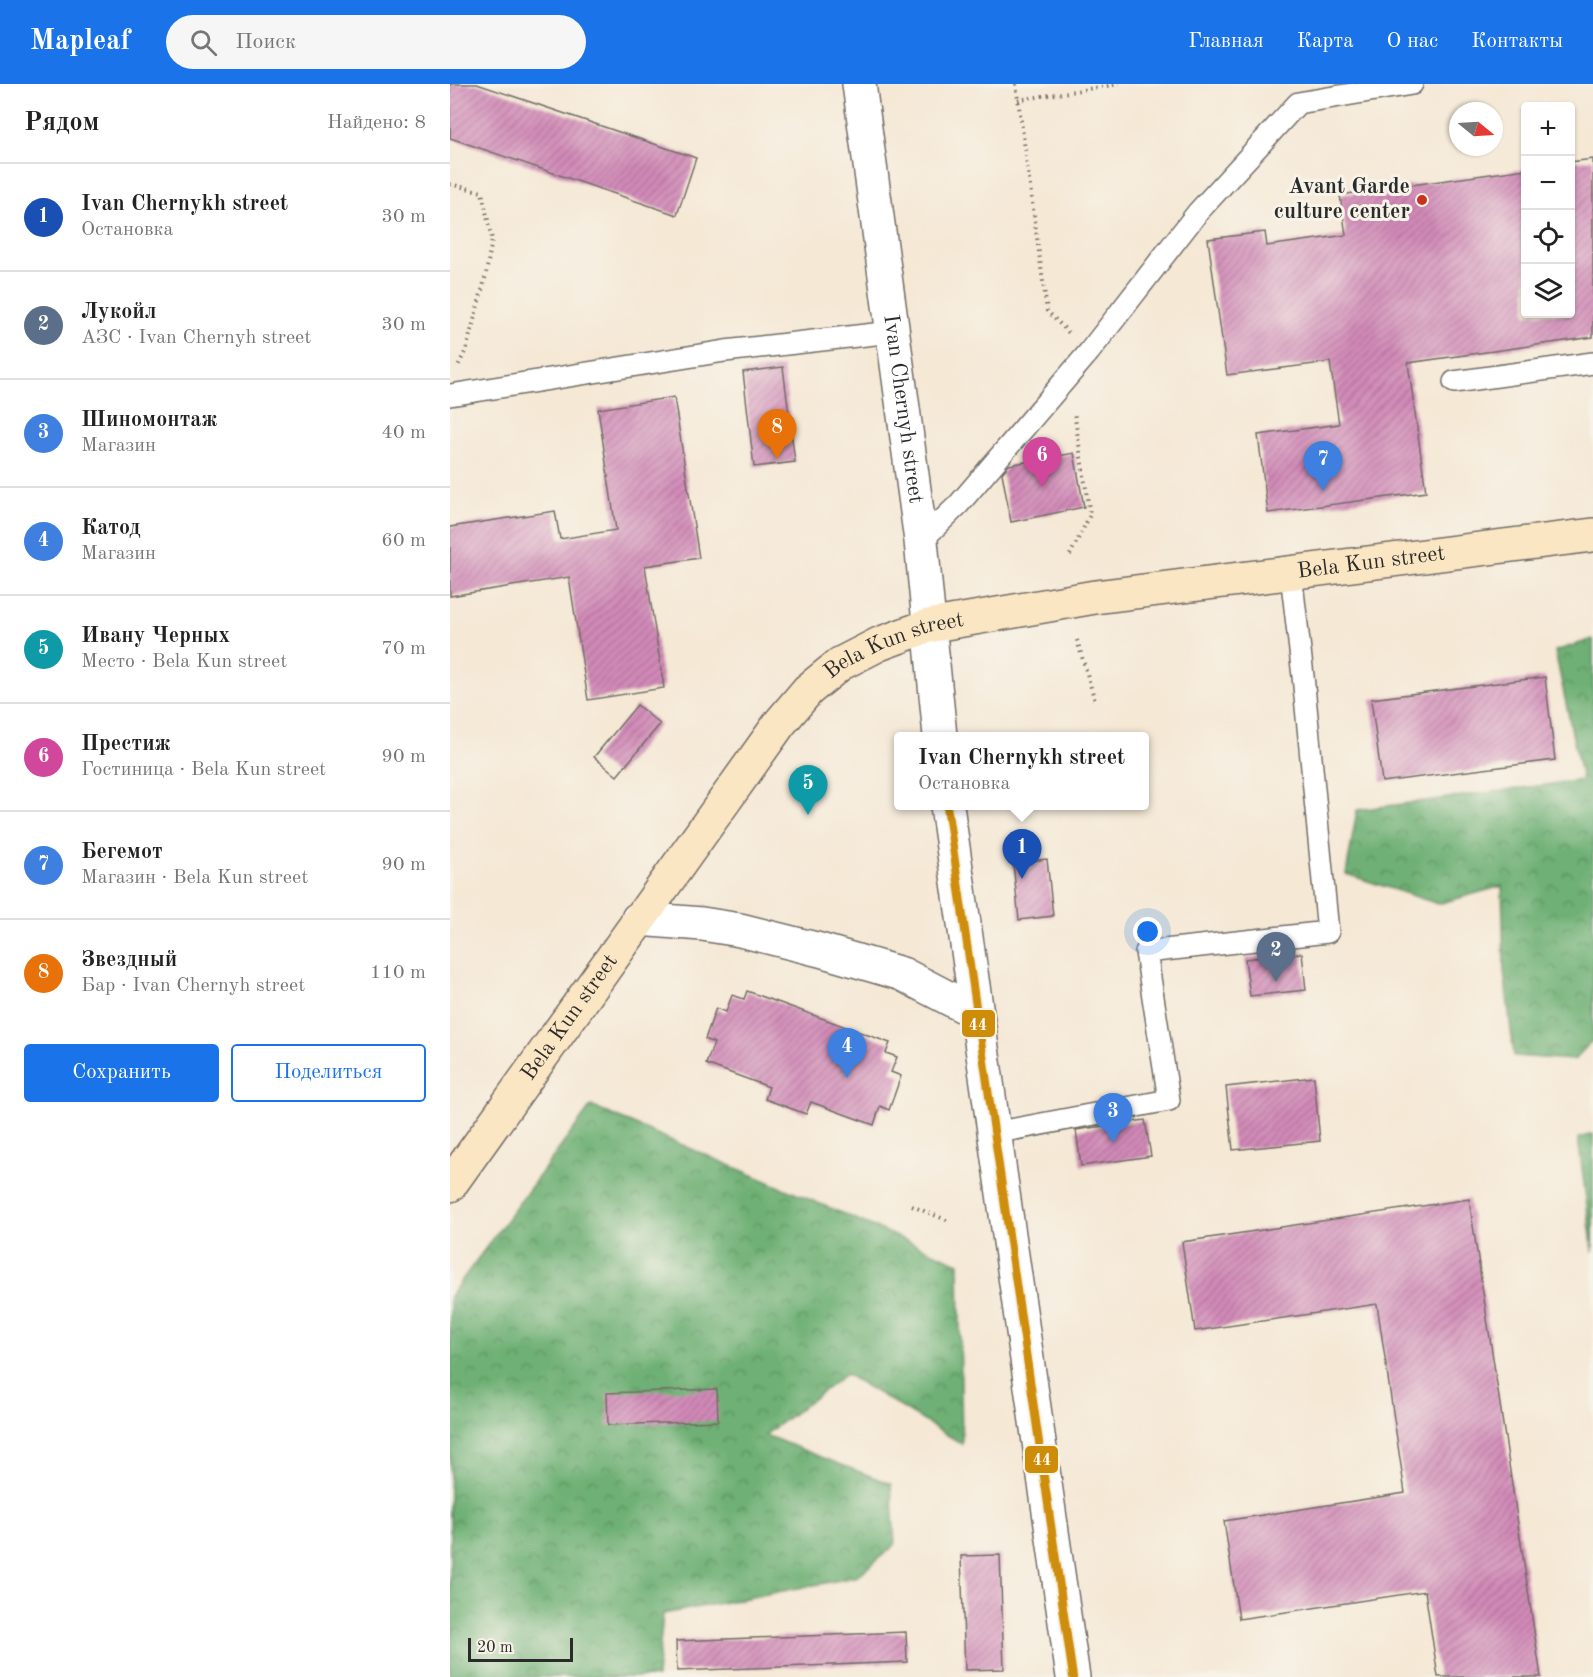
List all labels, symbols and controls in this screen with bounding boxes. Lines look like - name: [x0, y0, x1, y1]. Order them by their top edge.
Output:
- search box: [166, 15, 586, 69]
- icon: search: [187, 26, 220, 59]
- text: Mapleaf: [30, 28, 130, 56]
- text: Поиск: [235, 31, 296, 53]
- text: Главная: [1188, 31, 1264, 52]
- text: Карта: [1297, 31, 1354, 52]
- text: О нас: [1387, 31, 1438, 52]
- text: Контакты: [1471, 31, 1563, 52]
- north arrow: [1449, 102, 1503, 156]
- map controls: [1521, 102, 1575, 318]
- button: +: [1521, 102, 1575, 156]
- text: Рядом: [24, 110, 99, 136]
- text: Найдено: 8: [327, 113, 426, 133]
- button: −: [1521, 156, 1575, 210]
- place label: Avant Garde culture center: [1274, 176, 1410, 223]
- text: Ivan Chernykh street: [81, 193, 288, 215]
- marker: Avant Garde culture center: [1415, 193, 1429, 207]
- text: 1: [38, 207, 49, 227]
- text: 30 m: [381, 207, 426, 227]
- button: locate: [1521, 210, 1575, 264]
- text: Остановка: [81, 220, 173, 240]
- button: layers: [1521, 264, 1575, 318]
- text: Лукойл: [81, 301, 156, 323]
- street label: Ivan Chernyh street: [879, 313, 927, 505]
- text: 2: [38, 315, 49, 335]
- text: 30 m: [381, 315, 426, 335]
- text: АЗС · Ivan Chernyh street: [81, 328, 311, 348]
- text: Шиномонтаж: [81, 409, 217, 431]
- pin: 8: [758, 410, 796, 459]
- text: 3: [38, 423, 49, 443]
- text: 40 m: [381, 423, 426, 443]
- text: Магазин: [81, 436, 156, 456]
- pin: 6: [1022, 438, 1062, 487]
- pin: 7: [1304, 442, 1342, 491]
- text: Катод: [81, 517, 141, 539]
- text: 4: [38, 531, 49, 551]
- text: 60 m: [381, 531, 426, 551]
- street label: Bela Kun street: [1296, 543, 1446, 583]
- text: Магазин: [81, 544, 156, 564]
- street label: Bela Kun street: [820, 609, 966, 683]
- text: Ивану Черных: [81, 625, 230, 647]
- text: 5: [38, 639, 49, 659]
- text: 70 m: [381, 639, 426, 659]
- text: Место · Bela Kun street: [81, 652, 287, 672]
- popup: [894, 732, 1149, 810]
- text: Престиж: [81, 733, 171, 755]
- text: 6: [38, 747, 49, 767]
- text: 90 m: [381, 747, 426, 767]
- text: Ivan Chernykh street: [918, 747, 1125, 769]
- text: Гостиница · Bela Kun street: [81, 760, 326, 780]
- pin: 5: [788, 766, 828, 815]
- text: Остановка: [918, 774, 1010, 794]
- pin: 1: [1002, 830, 1042, 879]
- text: Бегемот: [81, 841, 163, 863]
- text: 7: [38, 855, 49, 875]
- text: 90 m: [381, 855, 426, 875]
- text: Магазин · Bela Kun street: [81, 868, 308, 888]
- your location: [1133, 917, 1162, 946]
- pin: 2: [1256, 932, 1296, 982]
- text: Звездный: [81, 949, 177, 971]
- street label: Bela Kun street: [517, 950, 622, 1084]
- text: 8: [38, 963, 49, 983]
- text: 110 m: [370, 963, 426, 983]
- text: Бар · Ivan Chernyh street: [81, 976, 305, 996]
- line badge: 44: [961, 1009, 996, 1038]
- text: 44: [969, 1018, 987, 1034]
- pin: 4: [828, 1028, 866, 1078]
- button: Сохранить: [24, 1044, 219, 1102]
- button: Поделиться: [231, 1044, 426, 1102]
- pin: 3: [1094, 1094, 1132, 1143]
- line badge: 44: [1024, 1445, 1059, 1474]
- text: 44: [1033, 1453, 1051, 1469]
- scale bar: [468, 1635, 573, 1662]
- text: 20 m: [477, 1640, 513, 1656]

